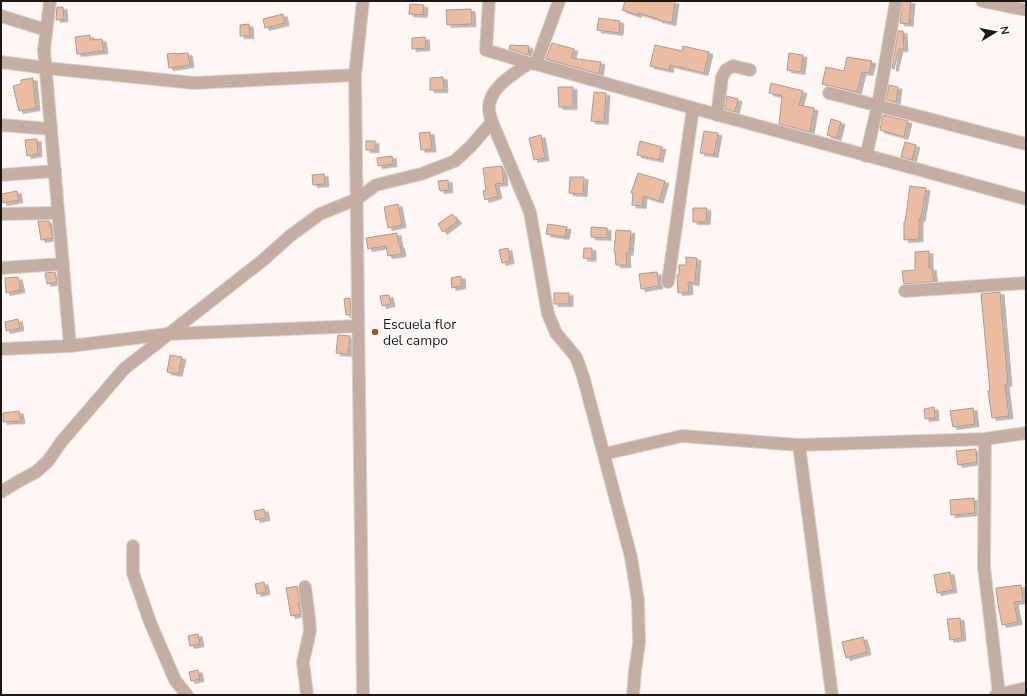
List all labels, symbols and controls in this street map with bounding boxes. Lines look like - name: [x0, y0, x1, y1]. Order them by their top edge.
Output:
- north arrow: [975, 12, 1015, 52]
- text: N: [996, 25, 1012, 36]
- place label: Escuela flor del campo: [383, 315, 456, 350]
- marker: Escuela flor del campo: [370, 327, 380, 337]

